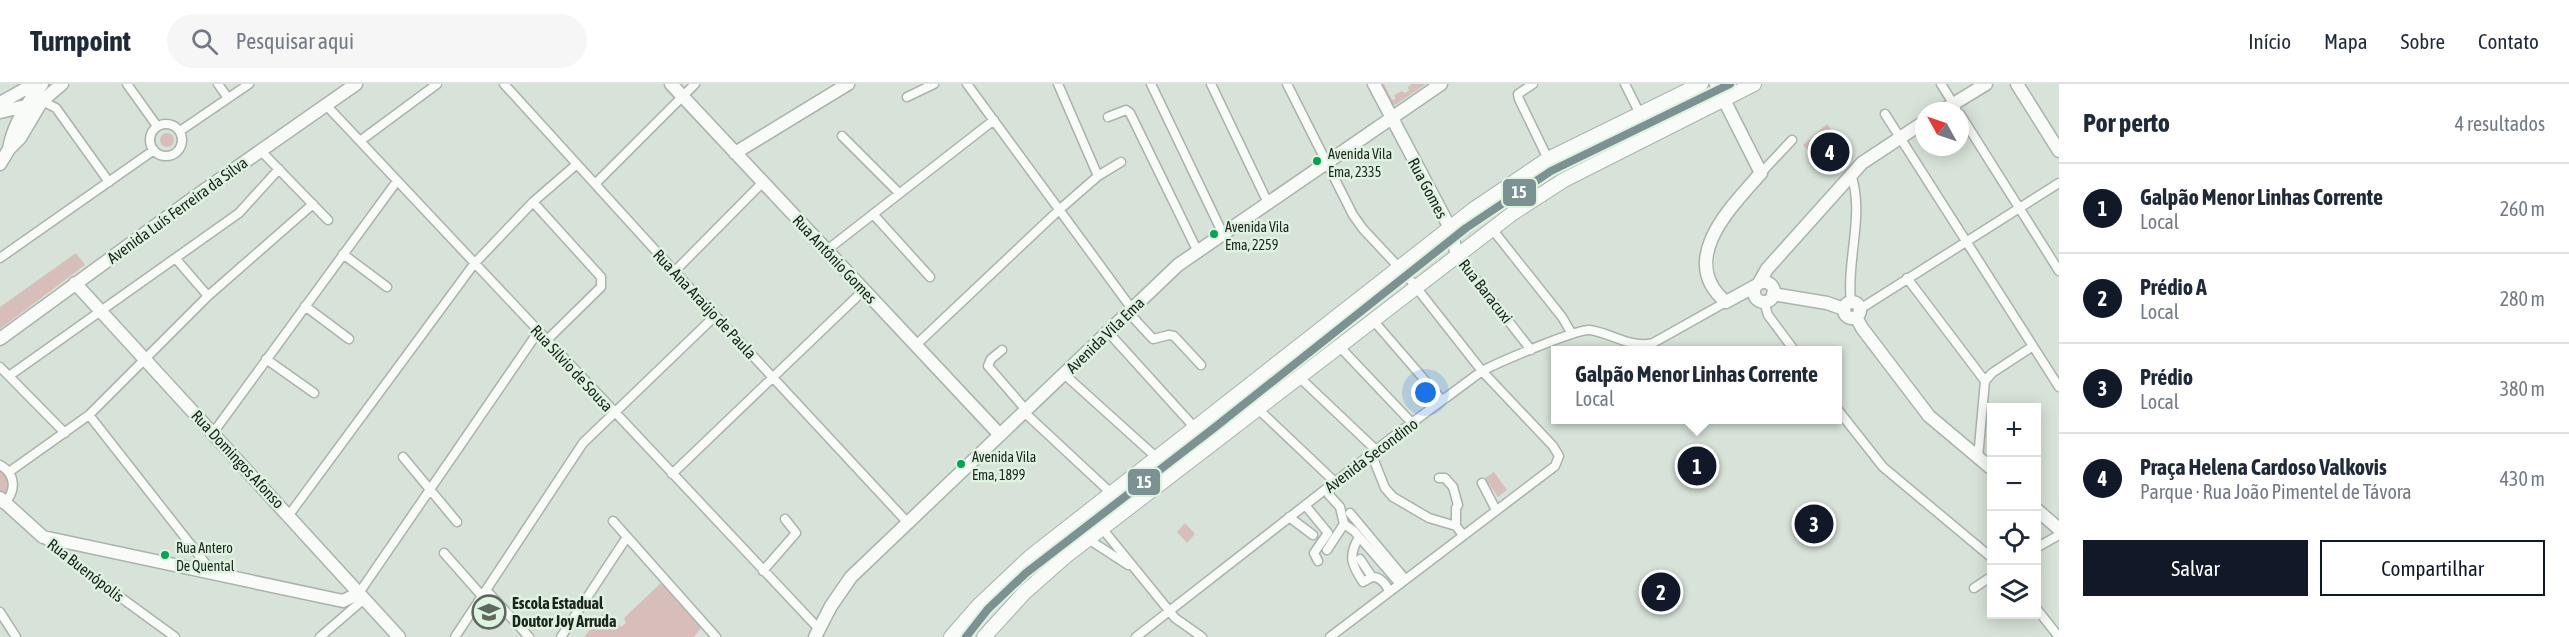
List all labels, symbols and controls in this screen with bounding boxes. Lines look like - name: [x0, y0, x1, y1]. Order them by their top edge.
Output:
- search box: [167, 14, 587, 68]
- text: Turnpoint: [30, 25, 131, 57]
- icon: search: [188, 25, 221, 58]
- text: Pesquisar aqui: [236, 28, 354, 54]
- text: Início: [2248, 29, 2291, 53]
- text: Mapa: [2324, 29, 2368, 53]
- text: Sobre: [2401, 29, 2445, 53]
- text: Contato: [2478, 29, 2539, 53]
- north arrow: [1915, 102, 1969, 156]
- text: Por perto: [2083, 108, 2170, 138]
- text: 4 resultados: [2455, 112, 2545, 135]
- pin: 4: [1810, 130, 1850, 174]
- place label: Avenida Vila Ema, 2335: [1328, 146, 1392, 180]
- street label: Avenida Luís Ferreira da Silva: [103, 153, 251, 267]
- marker: Avenida Vila Ema, 2335: [1311, 155, 1323, 167]
- street label: Rua Gomes: [1405, 155, 1452, 222]
- line badge: 15: [1502, 178, 1537, 207]
- text: 15: [1511, 183, 1527, 201]
- text: Galpão Menor Linhas Corrente: [2140, 184, 2383, 210]
- text: 1: [2098, 197, 2107, 220]
- text: 260 m: [2500, 197, 2545, 220]
- text: Local: [2140, 210, 2179, 233]
- street label: Rua Antônio Gomes: [789, 211, 881, 307]
- place label: Avenida Vila Ema, 2259: [1225, 219, 1289, 253]
- marker: Avenida Vila Ema, 2259: [1208, 228, 1220, 240]
- street label: Rua Ana Araújo de Paula: [649, 246, 760, 363]
- street label: Rua Baracuxi: [1456, 256, 1516, 326]
- text: Prédio A: [2140, 274, 2207, 300]
- text: 2: [2098, 287, 2107, 310]
- text: 280 m: [2500, 287, 2545, 310]
- street label: Avenida Vila Ema: [1062, 293, 1148, 377]
- text: Local: [2140, 300, 2179, 323]
- street label: Rua Silvio de Sousa: [527, 321, 617, 415]
- popup: [1551, 346, 1842, 424]
- text: Galpão Menor Linhas Corrente: [1575, 361, 1818, 387]
- text: Prédio: [2140, 364, 2193, 390]
- text: 3: [2098, 377, 2107, 400]
- text: 380 m: [2500, 377, 2545, 400]
- your location: [1411, 378, 1440, 407]
- text: Local: [1575, 387, 1614, 410]
- text: Local: [2140, 390, 2179, 413]
- map controls: [1987, 403, 2041, 619]
- button: +: [1987, 403, 2041, 457]
- street label: Rua Domingos Afonso: [187, 406, 288, 512]
- street label: Avenida Secondino: [1321, 414, 1421, 496]
- pin: 1: [1678, 444, 1716, 488]
- place label: Avenida Vila Ema, 1899: [972, 449, 1036, 483]
- text: Praça Helena Cardoso Valkovis: [2140, 454, 2387, 480]
- button: −: [1987, 457, 2041, 511]
- marker: Avenida Vila Ema, 1899: [955, 458, 967, 470]
- text: 4: [2098, 467, 2107, 490]
- text: 430 m: [2500, 467, 2545, 490]
- line badge: 15: [1127, 468, 1161, 496]
- text: 15: [1136, 473, 1152, 491]
- text: Parque · Rua João Pimentel de Távora: [2140, 480, 2412, 503]
- pin: 3: [1794, 502, 1834, 546]
- button: locate: [1987, 511, 2041, 565]
- street label: Rua Buenópolis: [44, 535, 128, 606]
- place label: Rua Antero De Quental: [176, 540, 235, 574]
- button: Salvar: [2083, 540, 2308, 596]
- button: Compartilhar: [2320, 540, 2545, 596]
- marker: Rua Antero De Quental: [159, 549, 171, 561]
- button: layers: [1987, 565, 2041, 619]
- pin: 2: [1642, 570, 1680, 614]
- school or university icon: Escola Estadual Doutor Joy Arruda: [471, 594, 507, 630]
- place label: Escola Estadual Doutor Joy Arruda: [512, 594, 616, 630]

